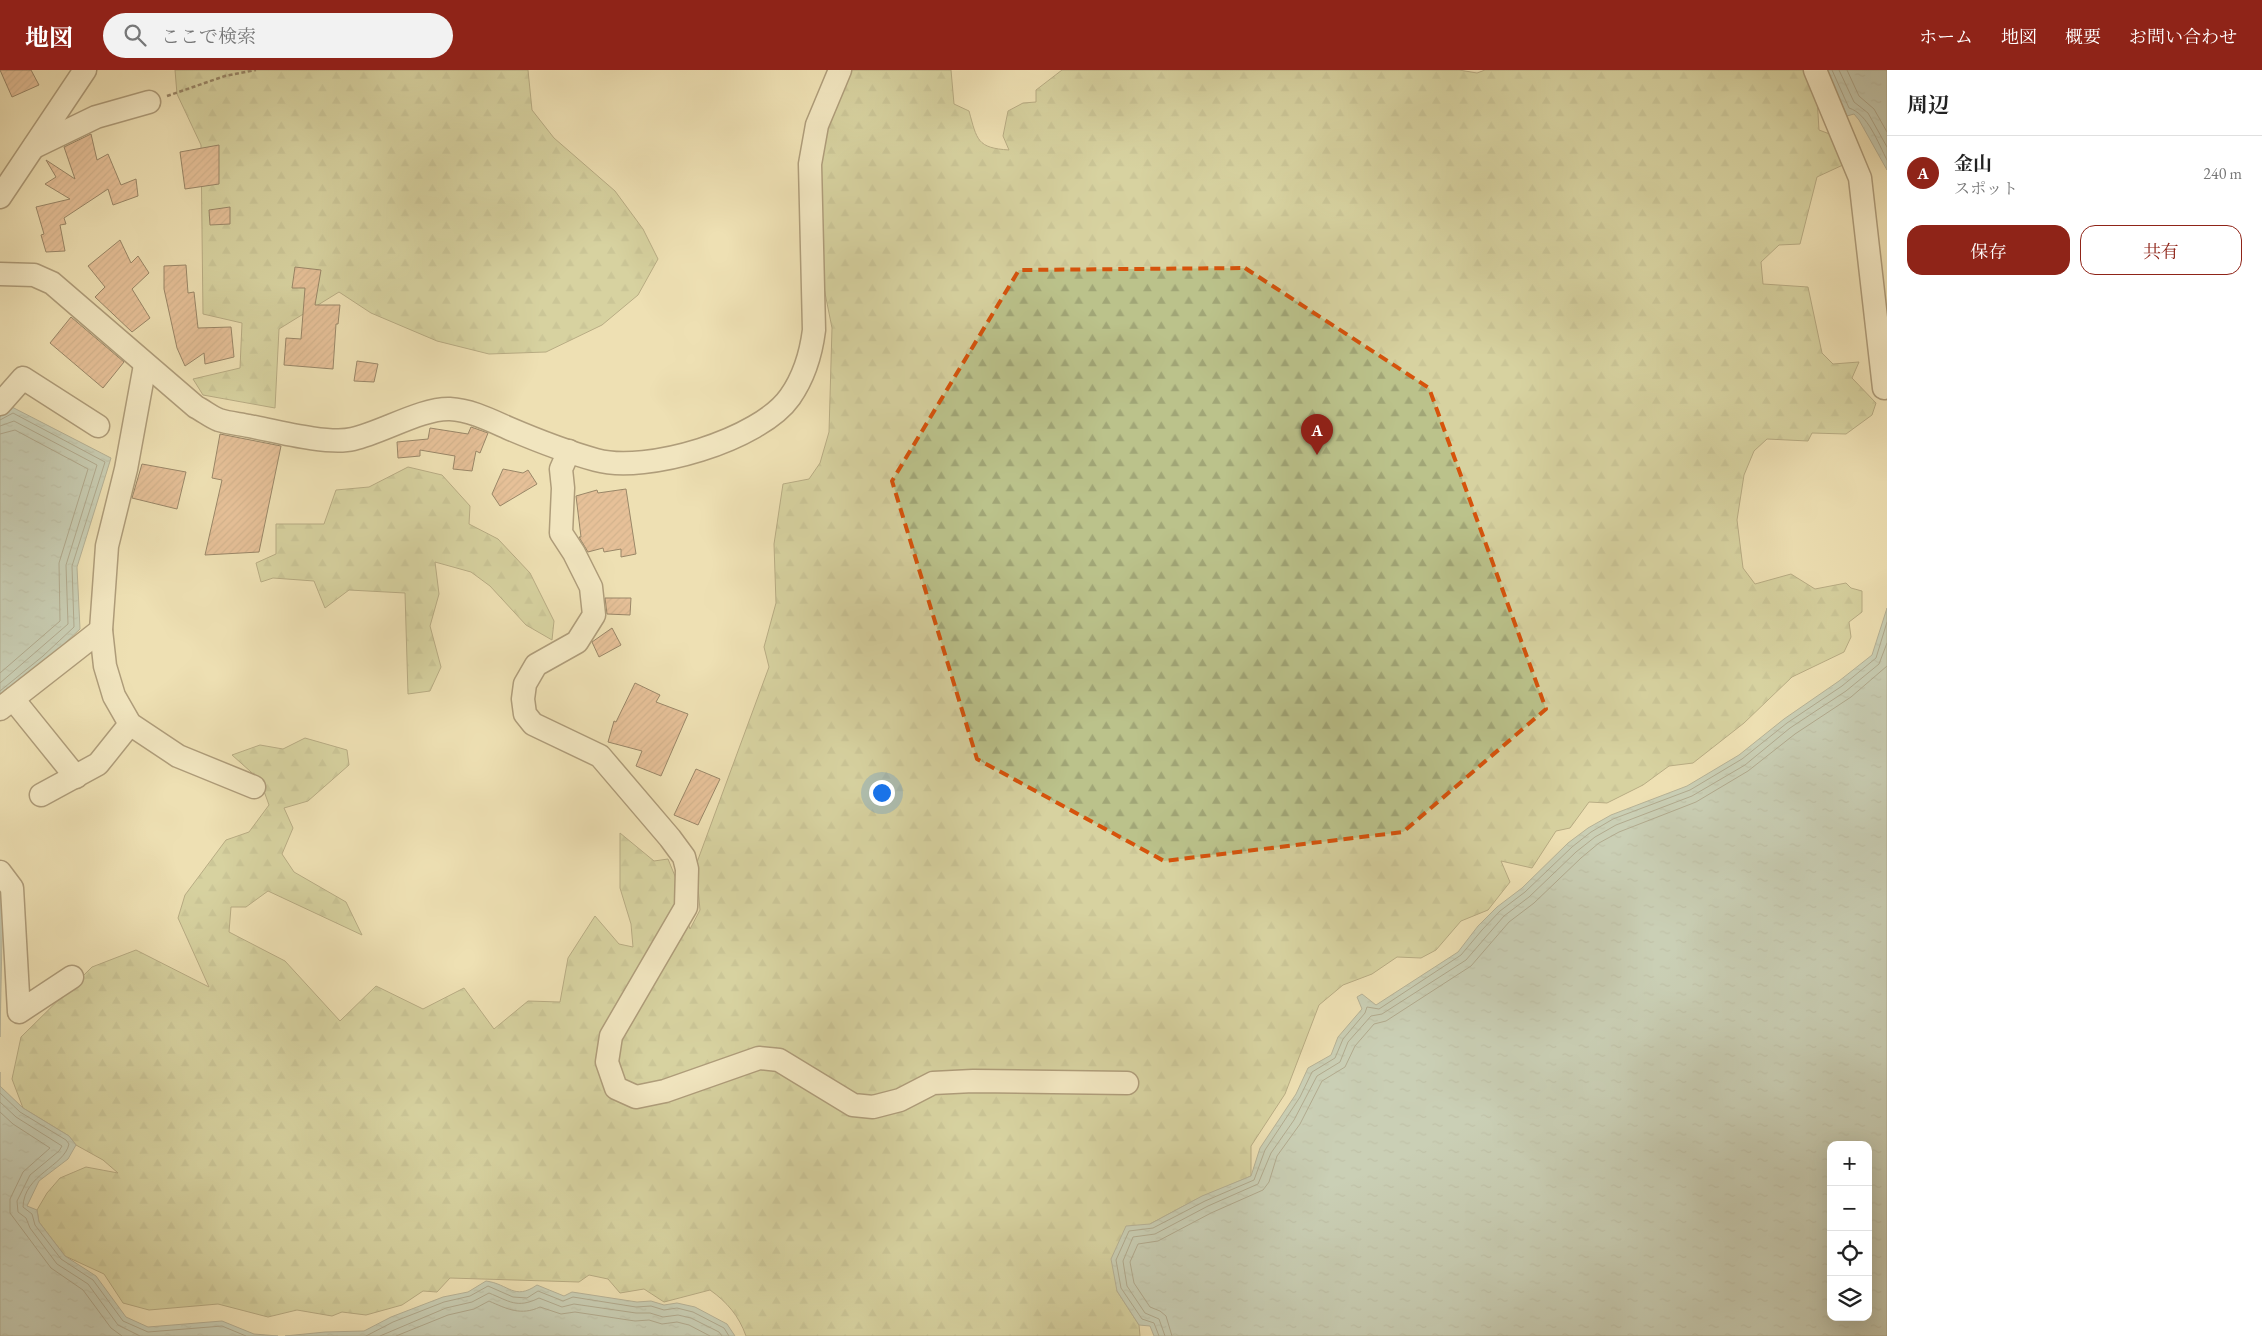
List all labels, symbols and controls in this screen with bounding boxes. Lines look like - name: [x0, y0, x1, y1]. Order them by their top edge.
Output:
- search box: [103, 13, 453, 58]
- icon: search: [121, 21, 149, 49]
- text: 地図: [25, 22, 73, 53]
- text: ここで検索: [161, 24, 256, 49]
- text: ホーム: [1919, 25, 1973, 48]
- text: 地図: [2001, 25, 2037, 48]
- text: 概要: [2065, 25, 2101, 48]
- text: お問い合わせ: [2129, 25, 2237, 48]
- text: 周辺: [1907, 91, 1949, 118]
- text: 金山: [1954, 151, 1992, 176]
- text: A: [1917, 163, 1929, 184]
- text: 240 m: [2203, 163, 2242, 184]
- text: スポット: [1954, 178, 2018, 199]
- button: 保存: [1907, 225, 2070, 275]
- button: 共有: [2080, 225, 2242, 275]
- pin: A: [1301, 414, 1333, 455]
- your location: [869, 780, 895, 806]
- map controls: [1827, 1141, 1872, 1321]
- button: +: [1827, 1141, 1872, 1186]
- button: −: [1827, 1186, 1872, 1231]
- button: locate: [1827, 1231, 1872, 1276]
- button: layers: [1827, 1276, 1872, 1321]

